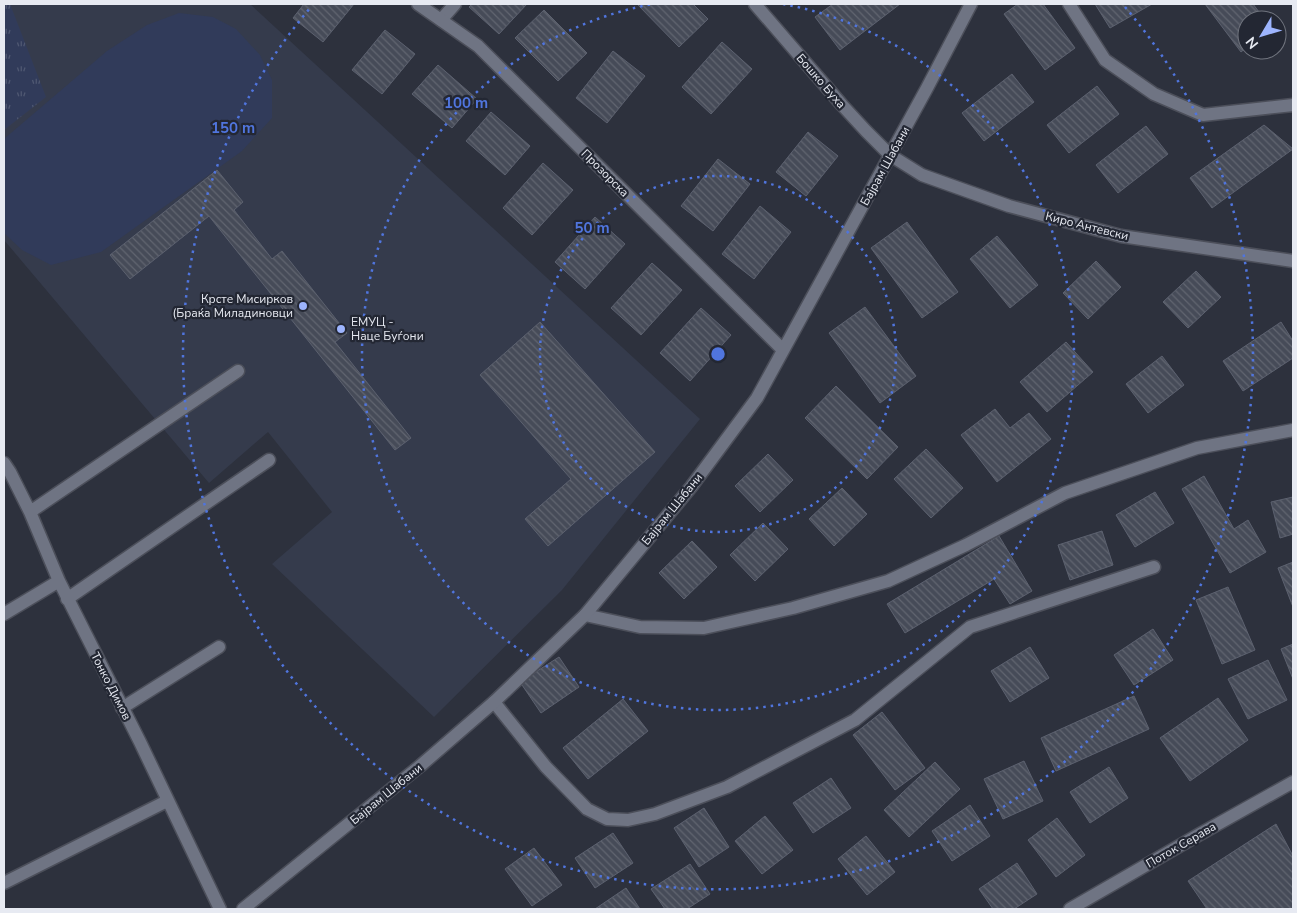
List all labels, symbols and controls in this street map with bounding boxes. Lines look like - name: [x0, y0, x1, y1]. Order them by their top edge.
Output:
- north arrow: [1237, 10, 1287, 60]
- text: N: [1241, 33, 1263, 53]
- street label: Бошко Буха: [793, 50, 849, 112]
- text: 100 m: [444, 93, 488, 113]
- text: 150 m: [211, 118, 255, 138]
- street label: Бајрам Шабани: [857, 123, 913, 209]
- street label: Прозорска: [578, 146, 632, 200]
- street label: Киро Антевски: [1044, 208, 1130, 244]
- text: 50 m: [574, 218, 610, 238]
- place label: Крсте Мисирков (Браќа Миладиновци: [173, 291, 293, 321]
- marker: Крсте Мисирков (Браќа Миладиновци: [297, 300, 309, 312]
- place label: ЕМУЦ - Наце Буѓони: [351, 314, 424, 344]
- marker: ЕМУЦ - Наце Буѓони: [335, 323, 347, 335]
- centre of rings: [709, 345, 727, 363]
- street label: Бајрам Шабани: [638, 470, 706, 548]
- street label: Тонко Димов: [87, 649, 135, 723]
- street label: Бајрам Шабани: [347, 760, 425, 828]
- street label: Поток Серава: [1143, 818, 1219, 872]

